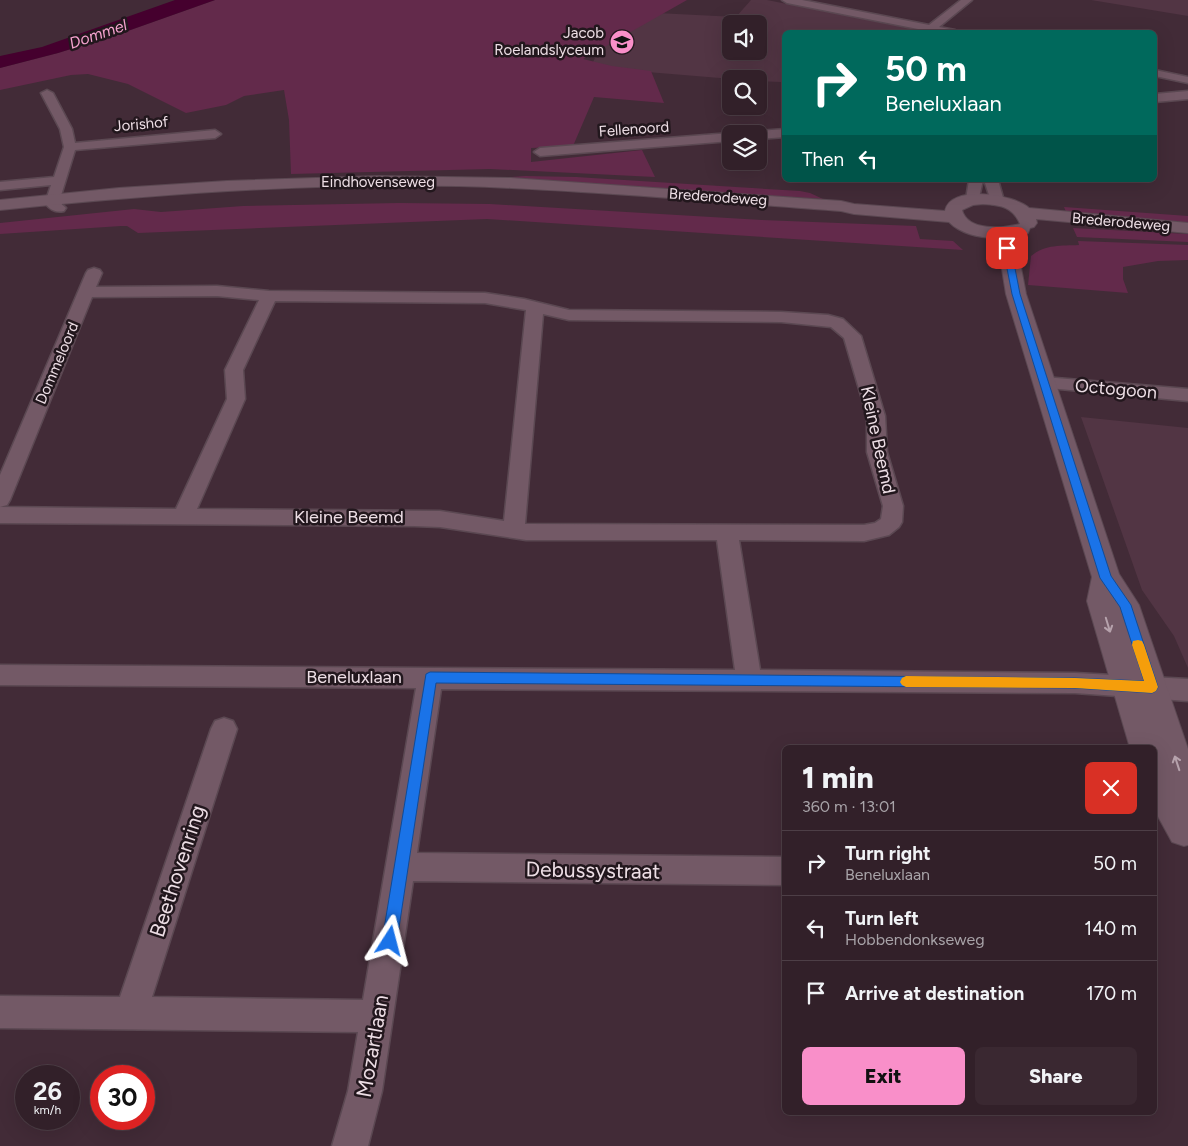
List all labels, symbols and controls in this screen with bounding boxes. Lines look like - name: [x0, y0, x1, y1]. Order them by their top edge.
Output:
- water label: Dommel: [67, 15, 130, 53]
- map controls: [722, 15, 767, 170]
- button: sound: [722, 15, 767, 60]
- place label: Jacob Roelandslyceum: [494, 24, 604, 59]
- school or university icon: Jacob Roelandslyceum: [609, 29, 635, 55]
- text: 50 m: [885, 48, 967, 90]
- icon: right: [802, 50, 867, 115]
- button: search: [722, 70, 767, 115]
- text: Beneluxlaan: [885, 90, 1002, 117]
- street label: Jorishof: [113, 113, 169, 135]
- street label: Fellenoord: [598, 118, 670, 140]
- button: layers: [722, 125, 767, 170]
- icon: left: [854, 145, 882, 173]
- text: Then: [802, 148, 844, 171]
- street label: Eindhovenseweg: [321, 173, 435, 191]
- street label: Brederodeweg: [668, 185, 768, 209]
- street label: Brederodeweg: [1071, 209, 1171, 235]
- pin: [986, 227, 1028, 269]
- icon: arrive: [993, 234, 1021, 262]
- street label: Dommeloord: [32, 319, 82, 407]
- street label: Octogoon: [1074, 374, 1158, 404]
- street label: Kleine Beemd: [856, 384, 900, 496]
- street label: Kleine Beemd: [294, 506, 404, 528]
- one-way arrow: [1104, 616, 1114, 632]
- street label: Beneluxlaan: [306, 666, 402, 688]
- one-way arrow: [1171, 756, 1181, 772]
- text: 1 min: [802, 759, 874, 796]
- button: close: [1085, 762, 1137, 814]
- text: 360 m · 13:01: [802, 797, 896, 816]
- street label: Beethovenring: [144, 802, 210, 940]
- text: Turn right: [845, 842, 931, 865]
- icon: right: [802, 849, 830, 877]
- text: 50 m: [1093, 852, 1137, 875]
- street label: Debussystraat: [525, 856, 661, 884]
- text: Beneluxlaan: [845, 865, 930, 884]
- text: Turn left: [845, 907, 919, 930]
- position arrow: [363, 914, 415, 966]
- icon: left: [802, 914, 830, 942]
- text: 140 m: [1084, 917, 1137, 940]
- text: Hobbendonkseweg: [845, 930, 985, 949]
- icon: arrive: [802, 979, 830, 1007]
- text: Arrive at destination: [845, 982, 1024, 1005]
- text: 170 m: [1086, 982, 1137, 1005]
- street label: Mozartlaan: [351, 993, 393, 1099]
- button: Exit: [802, 1047, 965, 1105]
- button: Share: [975, 1047, 1137, 1105]
- speed limit sign: 30: [90, 1065, 155, 1130]
- text: 26: [33, 1076, 62, 1106]
- text: km/h: [34, 1103, 61, 1117]

